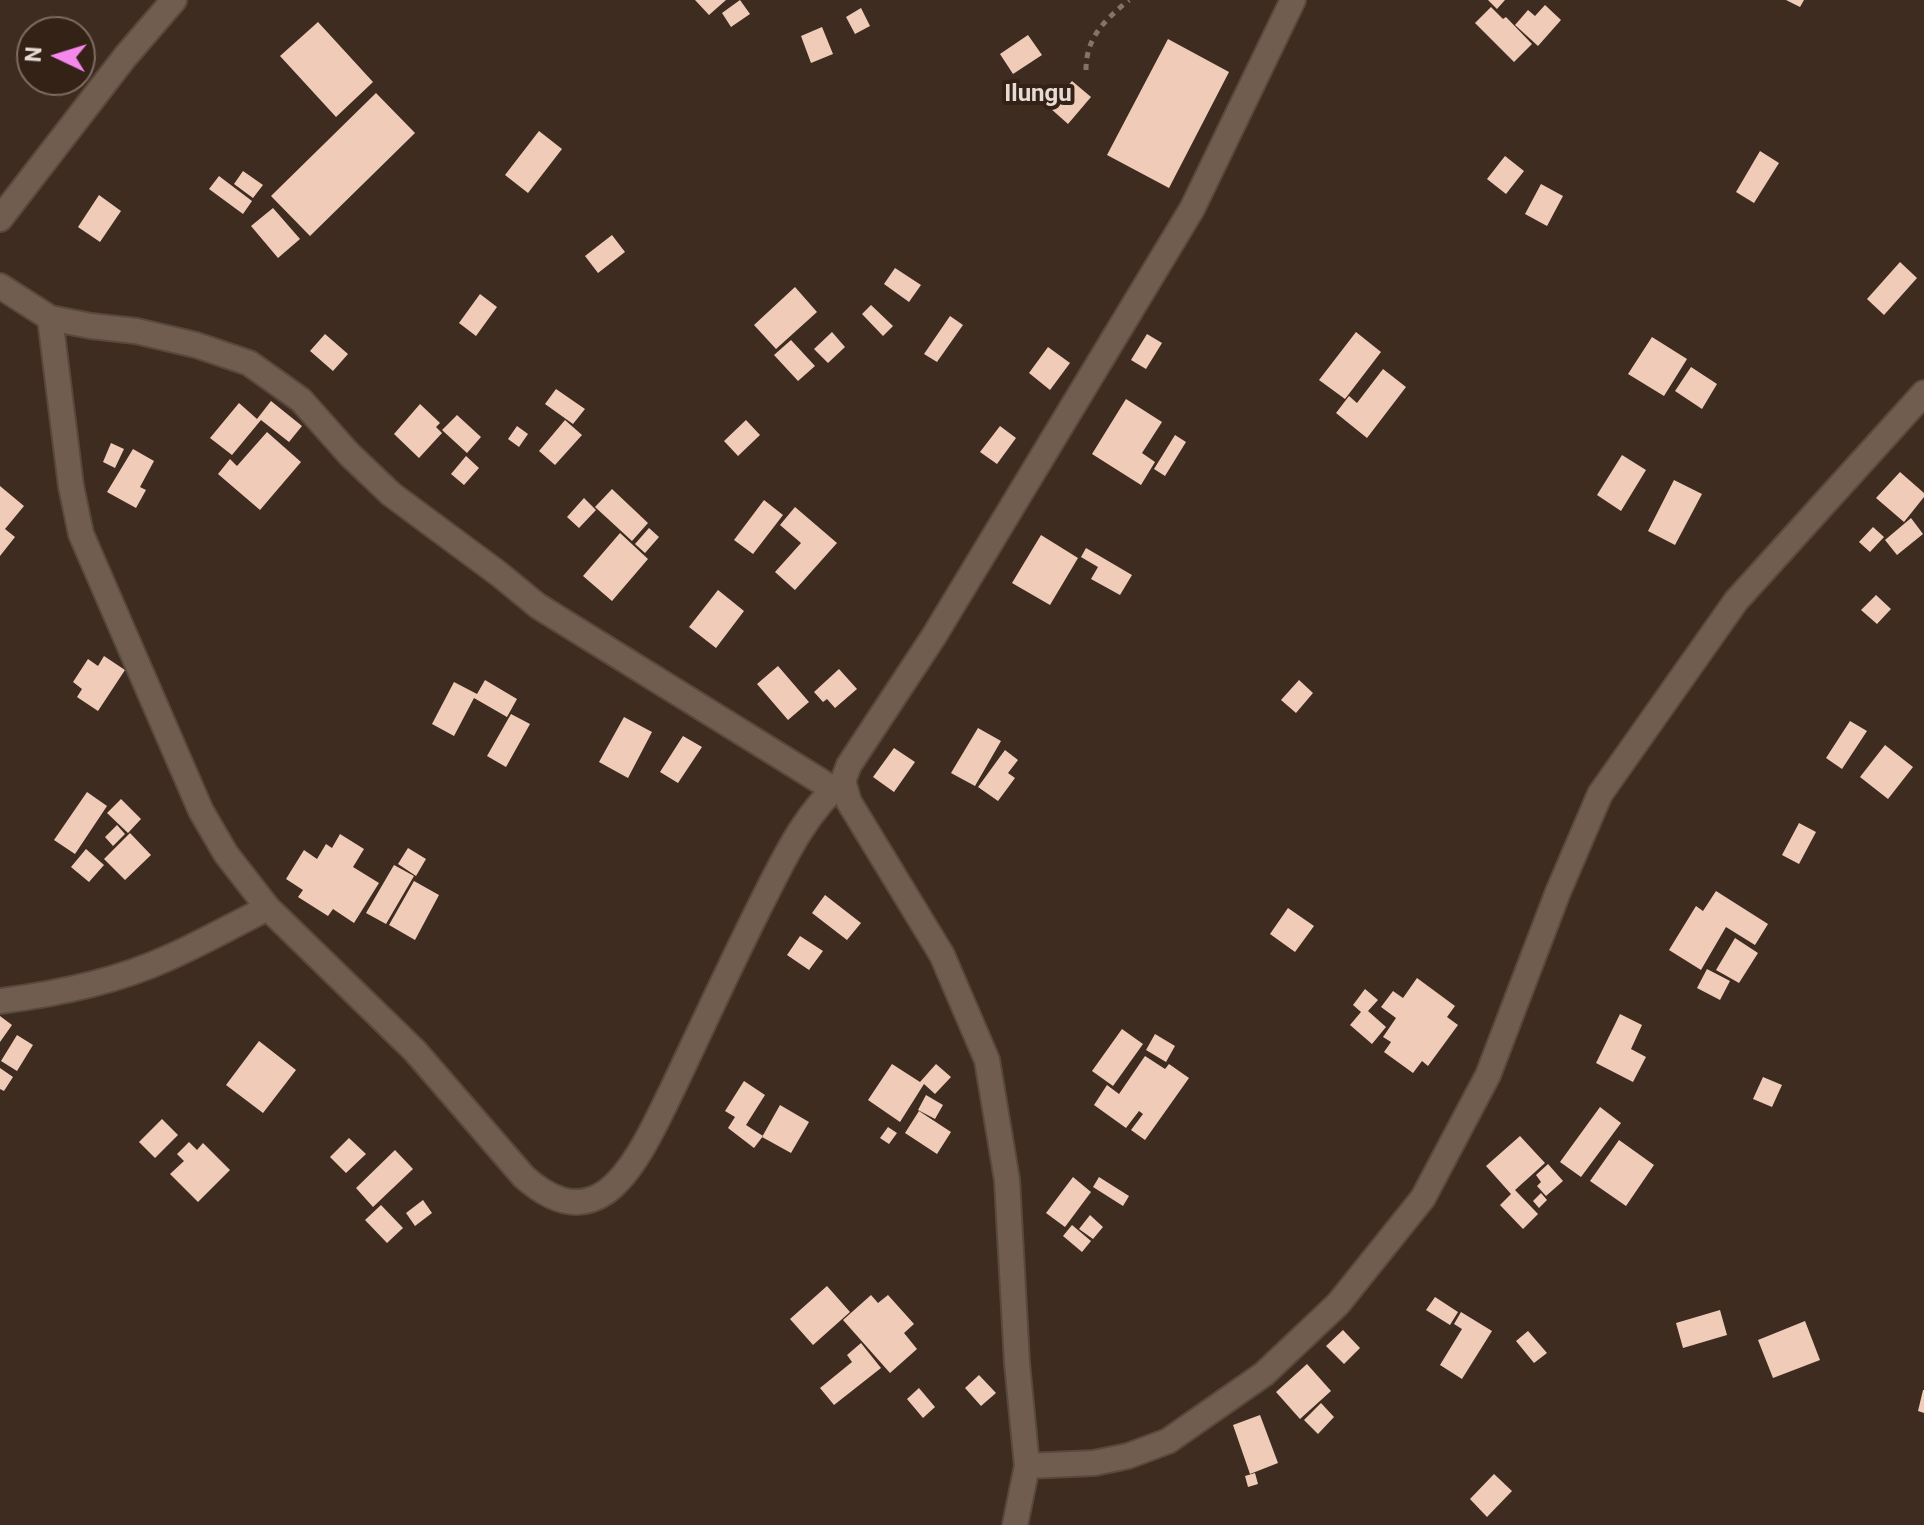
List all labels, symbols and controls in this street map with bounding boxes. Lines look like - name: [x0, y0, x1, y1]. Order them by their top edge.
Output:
- north arrow: [16, 16, 96, 96]
- text: N: [21, 46, 47, 63]
- district label: Ilungu: [1004, 81, 1072, 109]

